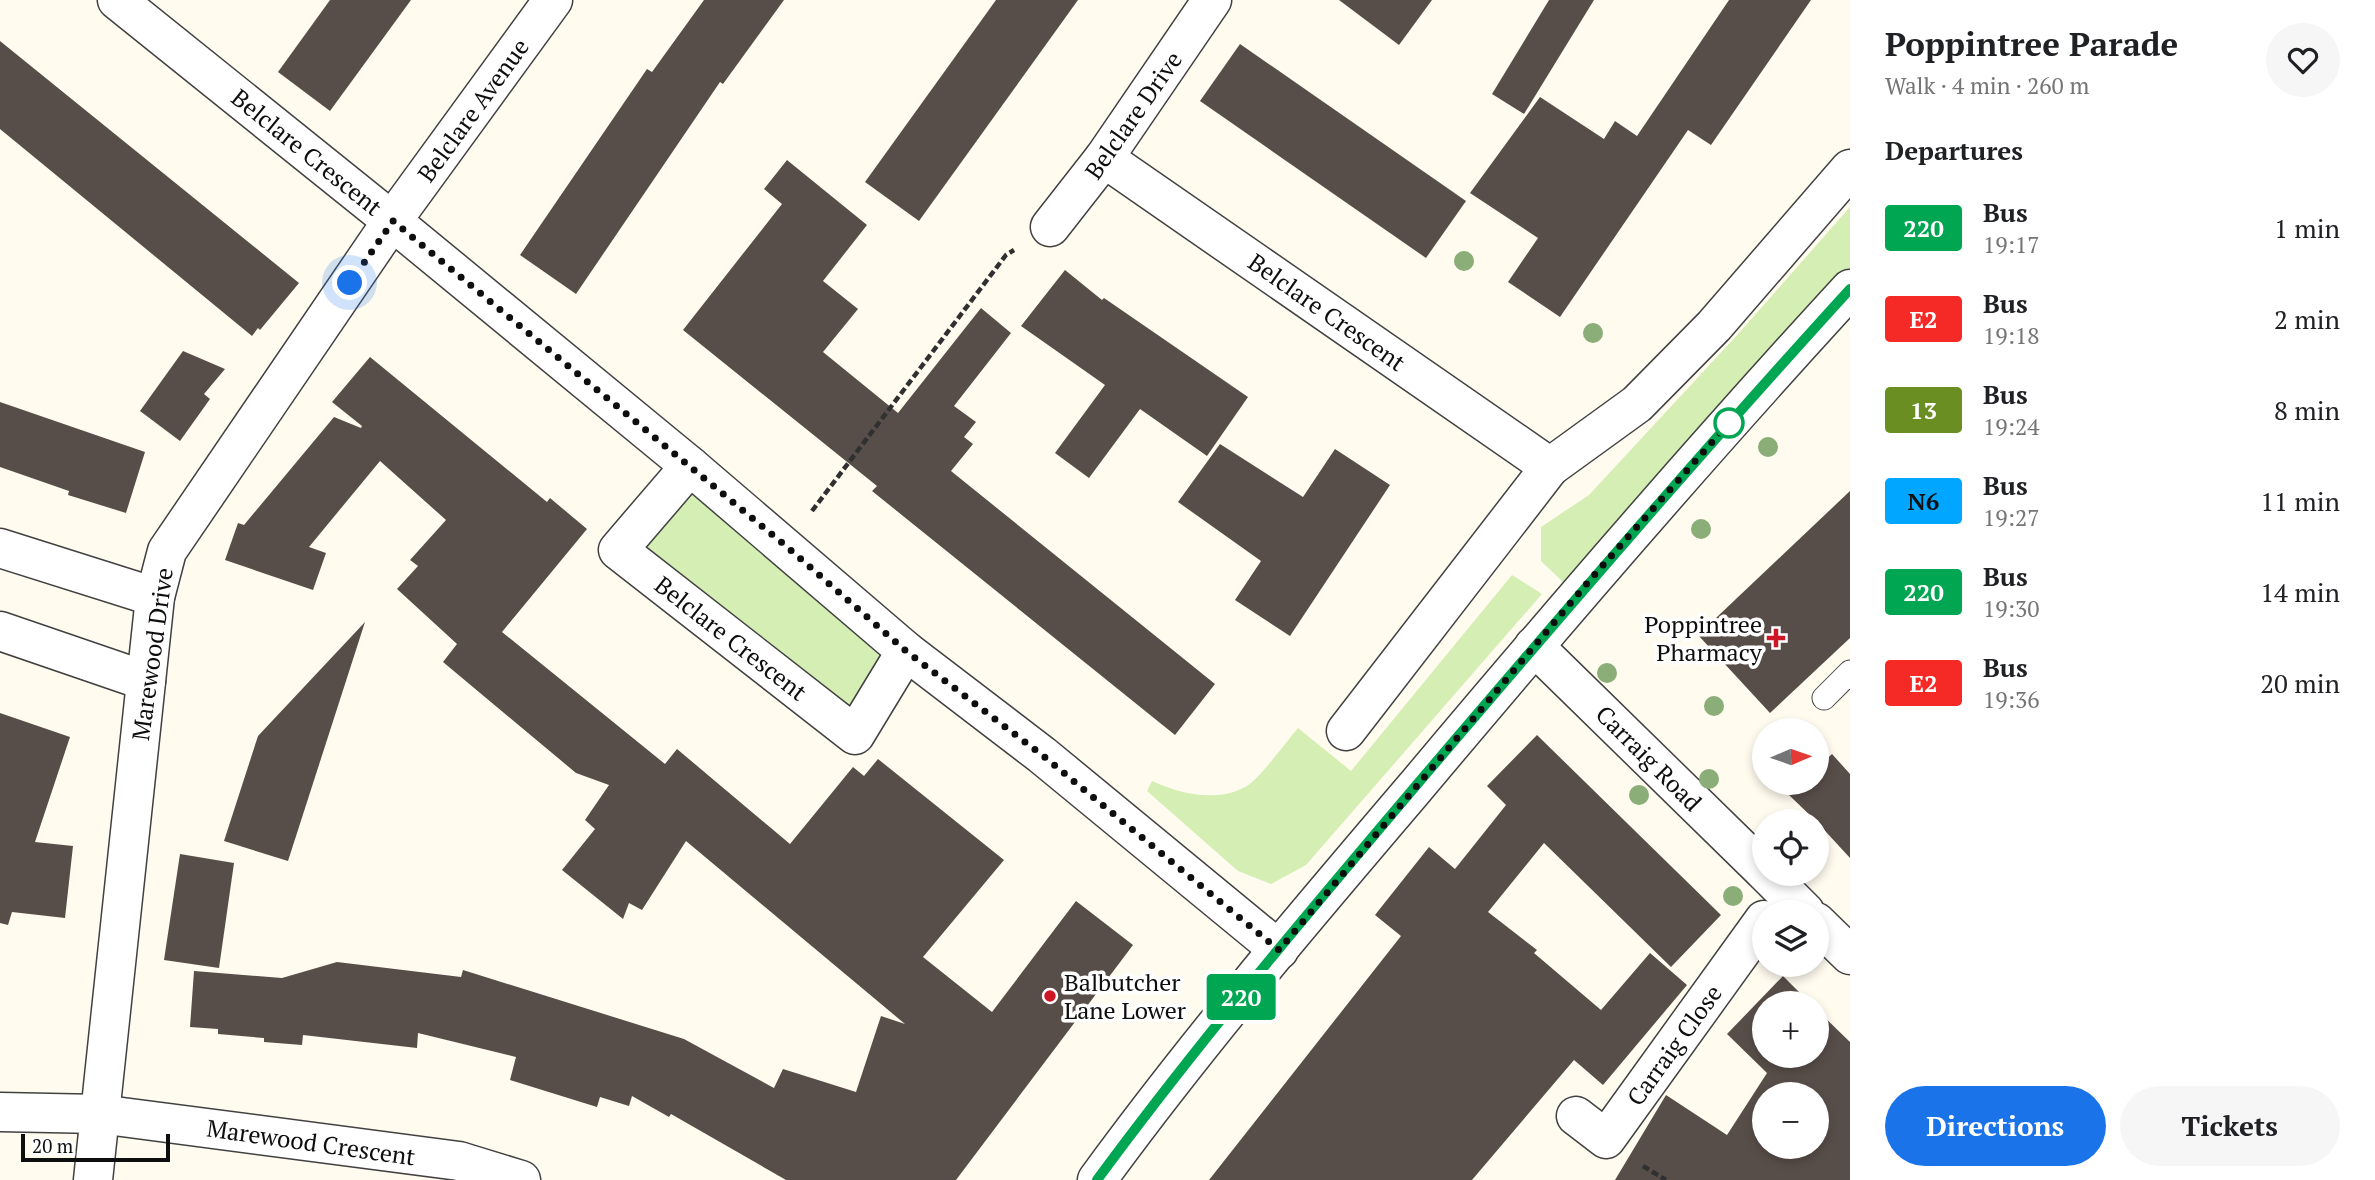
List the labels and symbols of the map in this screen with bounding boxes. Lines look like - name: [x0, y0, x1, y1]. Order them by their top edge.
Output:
- street label: Belclare Avenue: [410, 32, 536, 188]
- street label: Belclare Drive: [1077, 45, 1189, 185]
- street label: Belclare Crescent: [225, 81, 389, 223]
- street label: Belclare Crescent: [1242, 246, 1412, 378]
- your location: [332, 265, 367, 300]
- unlabelled marker: [1714, 408, 1744, 438]
- street label: Marewood Drive: [124, 565, 180, 743]
- street label: Belclare Crescent: [648, 568, 814, 708]
- place label: Poppintree Pharmacy: [1644, 608, 1763, 668]
- marker: Poppintree Pharmacy: [1768, 630, 1784, 646]
- street label: Carraig Road: [1589, 698, 1709, 818]
- north arrow: [1752, 718, 1829, 794]
- place label: Balbutcher Lane Lower: [1064, 966, 1187, 1026]
- line badge: 220: [1201, 974, 1281, 1020]
- street label: Carraig Close: [1619, 978, 1729, 1112]
- marker: Balbutcher Lane Lower: [1042, 988, 1058, 1004]
- street label: Marewood Crescent: [205, 1112, 417, 1172]
- scale bar: [21, 1131, 170, 1163]

